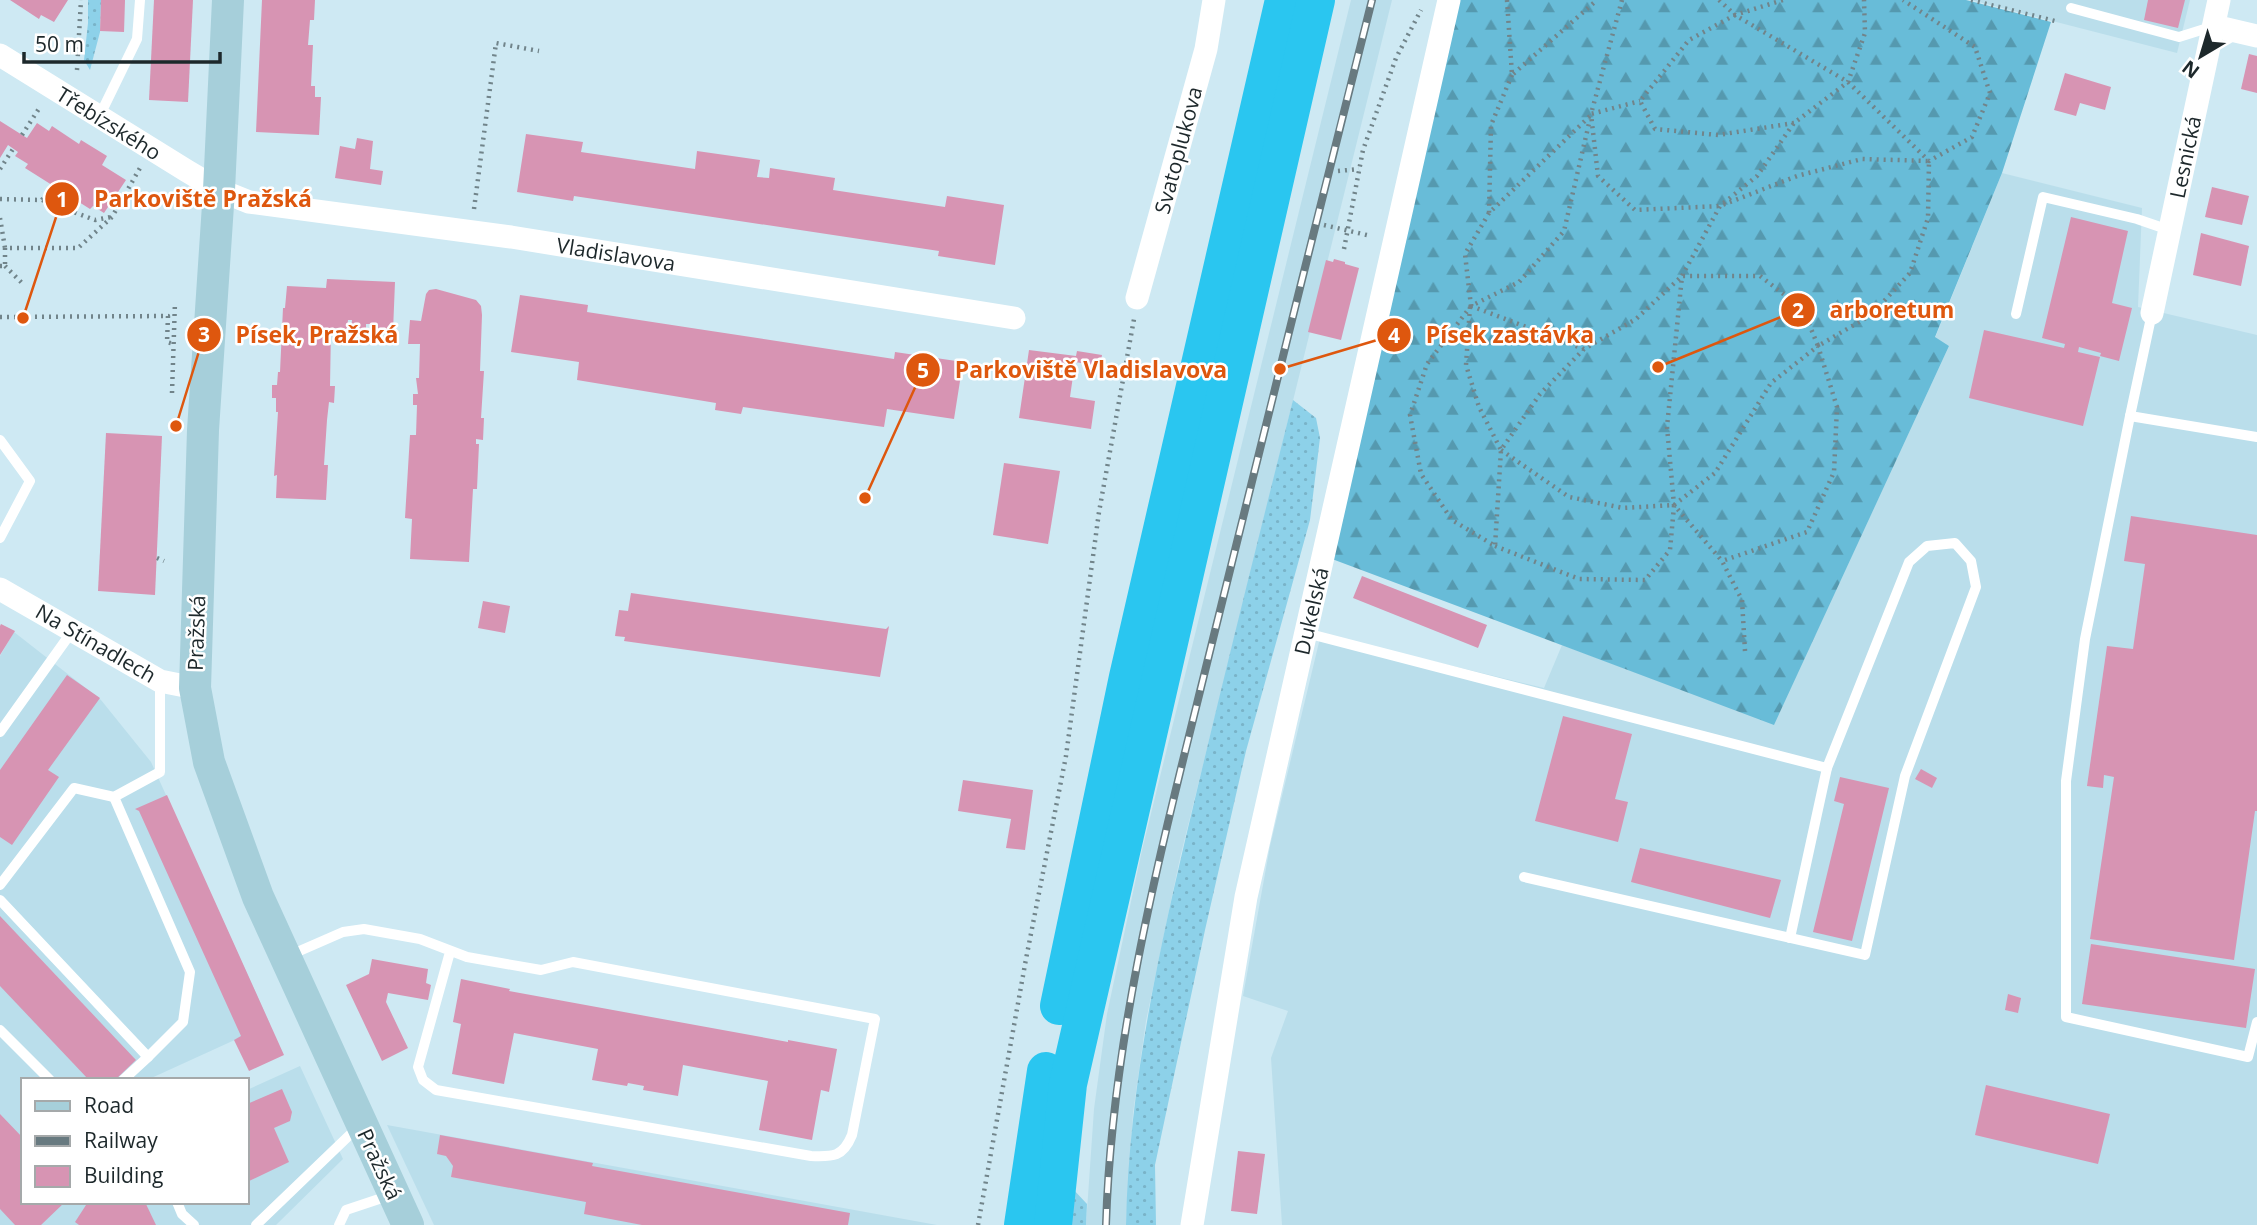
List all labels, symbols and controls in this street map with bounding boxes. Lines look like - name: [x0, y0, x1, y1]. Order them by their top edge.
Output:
- scale bar: [24, 21, 220, 65]
- north arrow: [2166, 21, 2236, 91]
- text: 50 m: [35, 30, 84, 58]
- text: N: [2176, 54, 2205, 84]
- street label: Třebízského: [51, 80, 167, 166]
- street label: Svatoplukova: [1148, 83, 1208, 217]
- street label: Lesnická: [2163, 113, 2207, 201]
- callout: Parkoviště Pražská: [45, 177, 326, 221]
- text: Parkoviště Pražská: [94, 182, 312, 214]
- text: 1: [56, 185, 68, 213]
- street label: Vladislavova: [555, 231, 677, 277]
- callout: arboretum: [1780, 288, 1968, 332]
- text: arboretum: [1830, 293, 1954, 325]
- text: 2: [1792, 296, 1804, 324]
- callout: Písek, Pražská: [187, 313, 412, 357]
- callout: Písek zastávka: [1377, 313, 1608, 357]
- text: Písek, Pražská: [236, 318, 398, 350]
- text: Písek zastávka: [1426, 318, 1594, 350]
- text: 3: [198, 320, 210, 348]
- text: 4: [1388, 321, 1400, 349]
- callout: Parkoviště Vladislavova: [906, 348, 1241, 392]
- text: Parkoviště Vladislavova: [955, 353, 1227, 385]
- text: 5: [917, 356, 929, 384]
- street label: Dukelská: [1287, 565, 1335, 657]
- street label: Pražská: [181, 595, 211, 671]
- street label: Na Stínadlech: [31, 597, 161, 689]
- legend: [21, 1078, 248, 1204]
- text: Road: [84, 1091, 134, 1119]
- street label: Pražská: [351, 1124, 409, 1204]
- text: Railway: [84, 1126, 158, 1154]
- text: Building: [84, 1161, 163, 1189]

